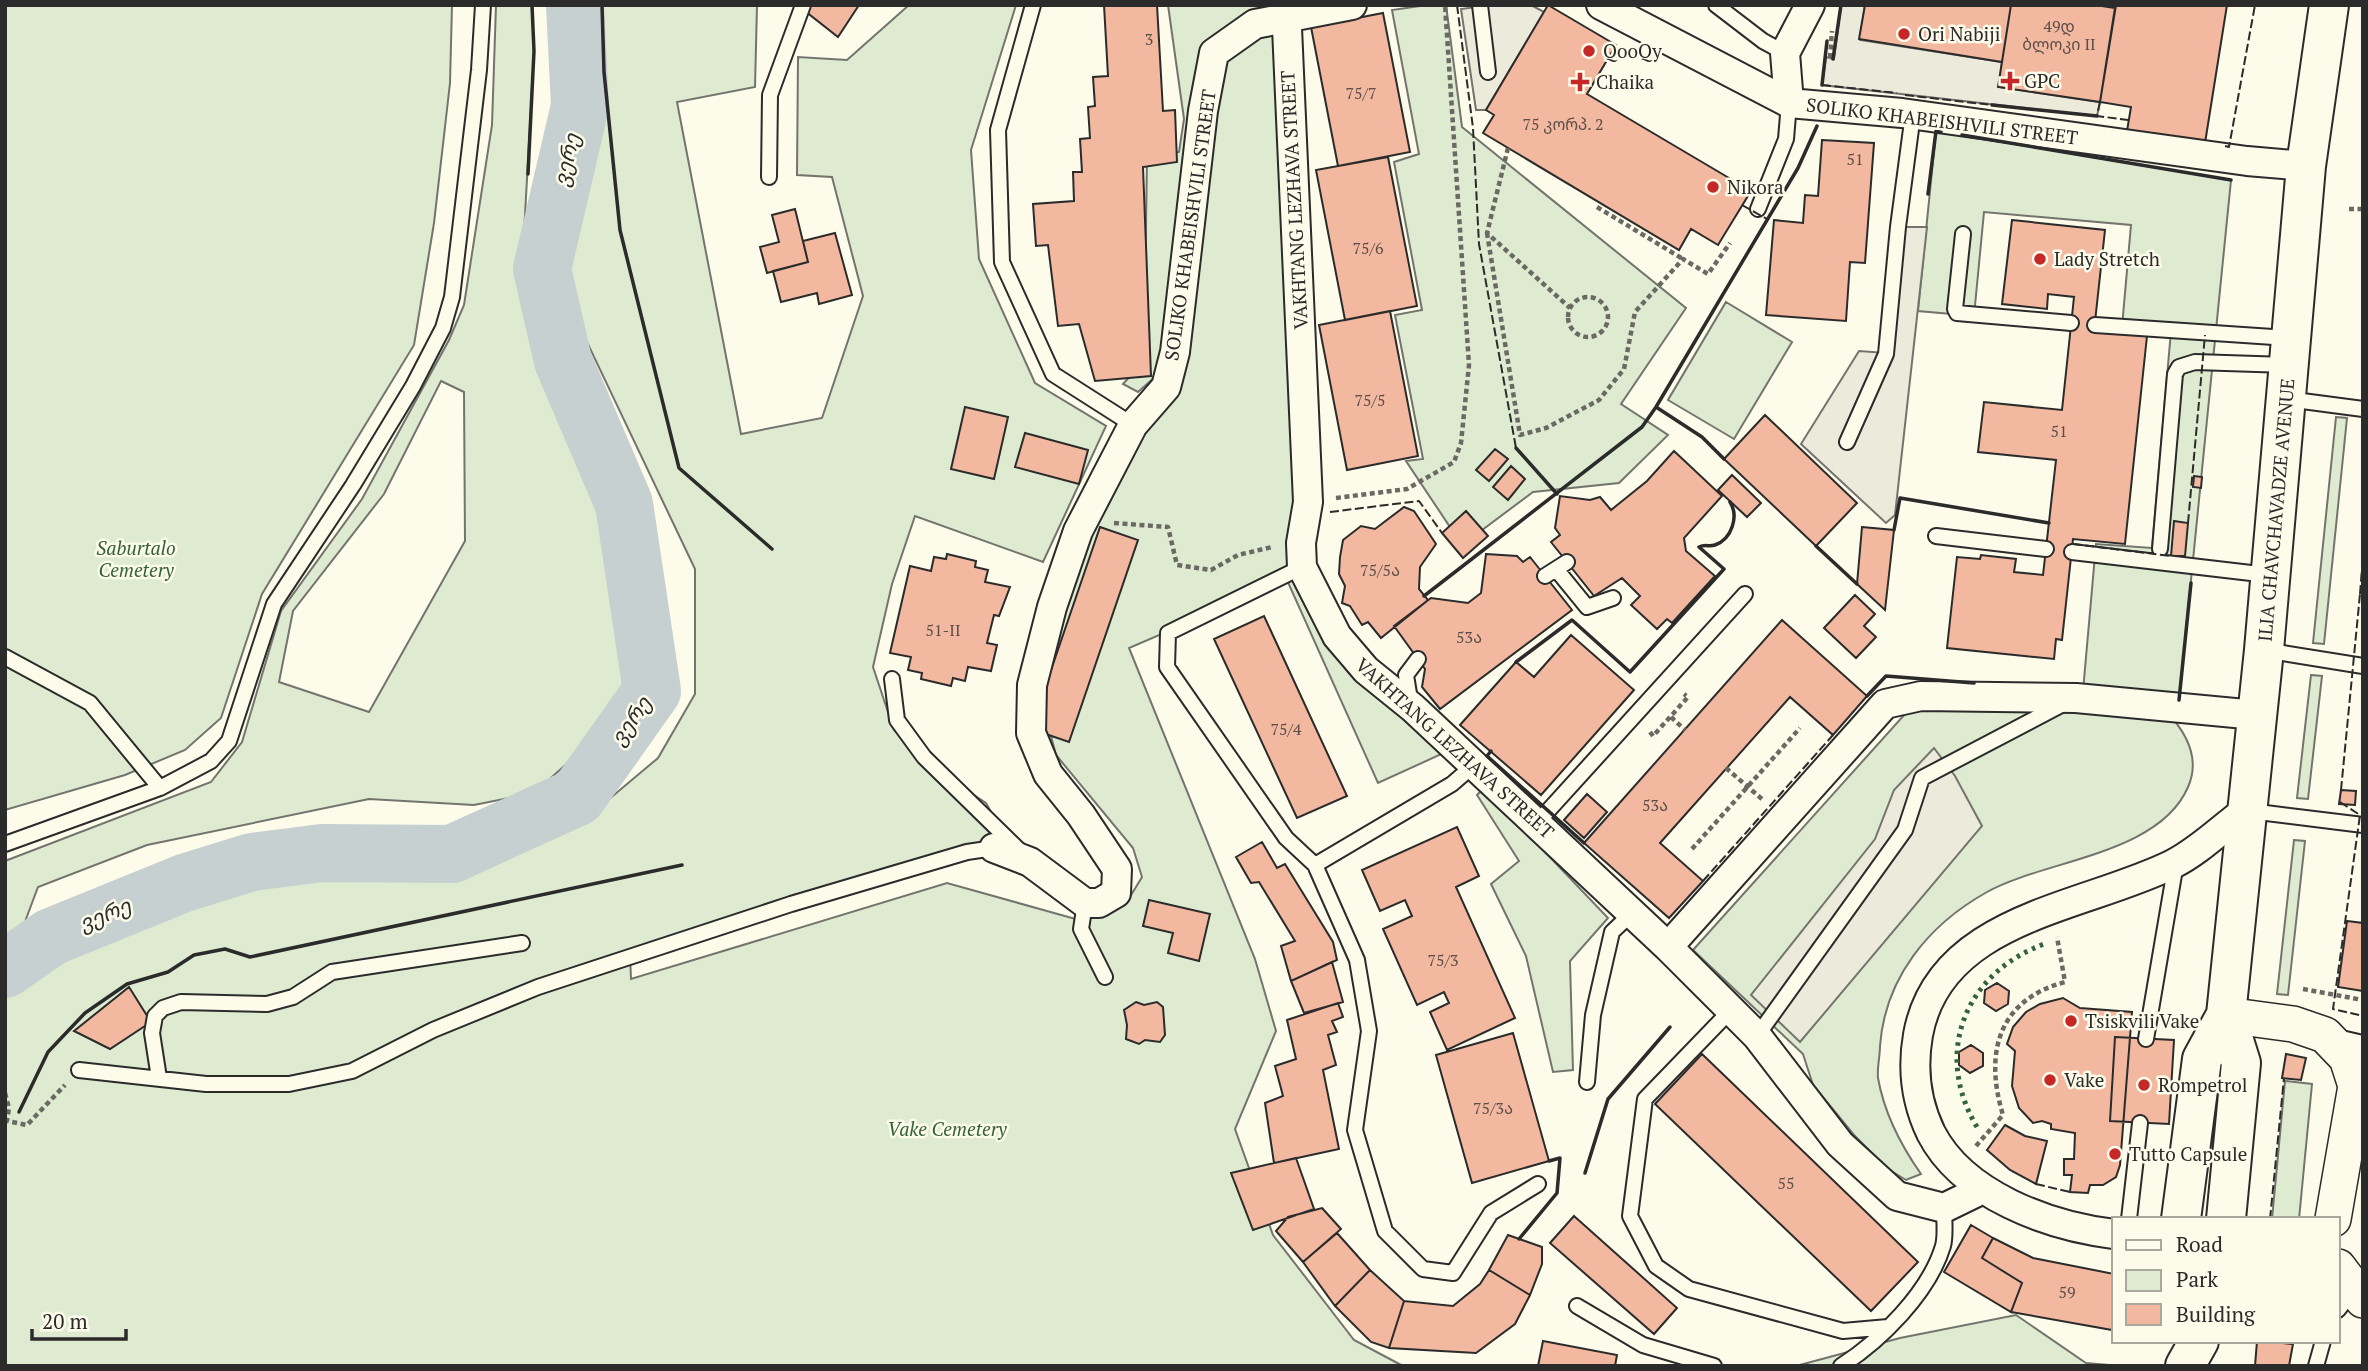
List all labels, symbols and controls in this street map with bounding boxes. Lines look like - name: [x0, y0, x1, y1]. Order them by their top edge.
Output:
- house number: 49დ ბლოკი II: [2022, 15, 2096, 55]
- place label: Ori Nabiji: [1918, 21, 2000, 46]
- marker: Ori Nabiji: [1896, 26, 1912, 42]
- house number: 3: [1145, 28, 1153, 50]
- place label: QooQy: [1603, 38, 1662, 63]
- marker: QooQy: [1581, 43, 1597, 59]
- place label: GPC: [2024, 68, 2060, 93]
- place label: Chaika: [1596, 69, 1655, 94]
- street label: VAKHTANG LEZHAVA STREET: [1274, 70, 1313, 330]
- marker: Chaika: [1570, 72, 1590, 92]
- marker: GPC: [2002, 73, 2018, 89]
- house number: 75/7: [1345, 82, 1377, 104]
- street label: SOLIKO KHABEISHVILI STREET: [1158, 88, 1221, 362]
- street label: SOLIKO KHABEISHVILI STREET: [1805, 91, 2080, 150]
- house number: 75 კორპ. 2: [1522, 113, 1604, 135]
- water label: ვერე: [546, 130, 586, 189]
- house number: 51: [1846, 148, 1864, 170]
- place label: Nikora: [1727, 174, 1784, 199]
- marker: Nikora: [1705, 179, 1721, 195]
- house number: 75/6: [1352, 237, 1384, 259]
- place label: Lady Stretch: [2054, 246, 2160, 271]
- marker: Lady Stretch: [2032, 251, 2048, 267]
- street label: ILIA CHAVCHAVADZE AVENUE: [2252, 377, 2299, 643]
- house number: 75/5: [1354, 389, 1386, 411]
- house number: 51: [2050, 420, 2068, 442]
- park label: Saburtalo Cemetery: [96, 535, 176, 582]
- house number: 75/5ა: [1360, 559, 1400, 581]
- house number: 51-II: [925, 619, 961, 641]
- house number: 53ა: [1456, 626, 1482, 648]
- street label: VAKHTANG LEZHAVA STREET: [1351, 652, 1560, 844]
- water label: ვერე: [603, 690, 657, 750]
- house number: 75/4: [1270, 718, 1302, 740]
- house number: 53ა: [1642, 794, 1668, 816]
- water label: ვერე: [75, 891, 135, 937]
- house number: 75/3: [1427, 949, 1459, 971]
- place label: Tsiskvili Vake: [2085, 1008, 2199, 1033]
- marker: Tsiskvili Vake: [2063, 1013, 2079, 1029]
- place label: Vake: [2064, 1067, 2104, 1092]
- marker: Vake: [2042, 1072, 2058, 1088]
- place label: Rompetrol: [2158, 1072, 2248, 1097]
- marker: Rompetrol: [2136, 1077, 2152, 1093]
- house number: 75/3ა: [1473, 1097, 1513, 1119]
- park label: Vake Cemetery: [887, 1116, 1008, 1141]
- place label: Tutto Capsule: [2129, 1141, 2247, 1166]
- marker: Tutto Capsule: [2107, 1146, 2123, 1162]
- house number: 55: [1777, 1172, 1795, 1194]
- legend: [2112, 1217, 2340, 1343]
- text: Road: [2176, 1230, 2223, 1258]
- text: Park: [2176, 1265, 2218, 1293]
- house number: 59: [2058, 1281, 2076, 1303]
- scale bar: [32, 1298, 126, 1342]
- text: Building: [2176, 1300, 2256, 1328]
- text: 20 m: [42, 1307, 88, 1335]

